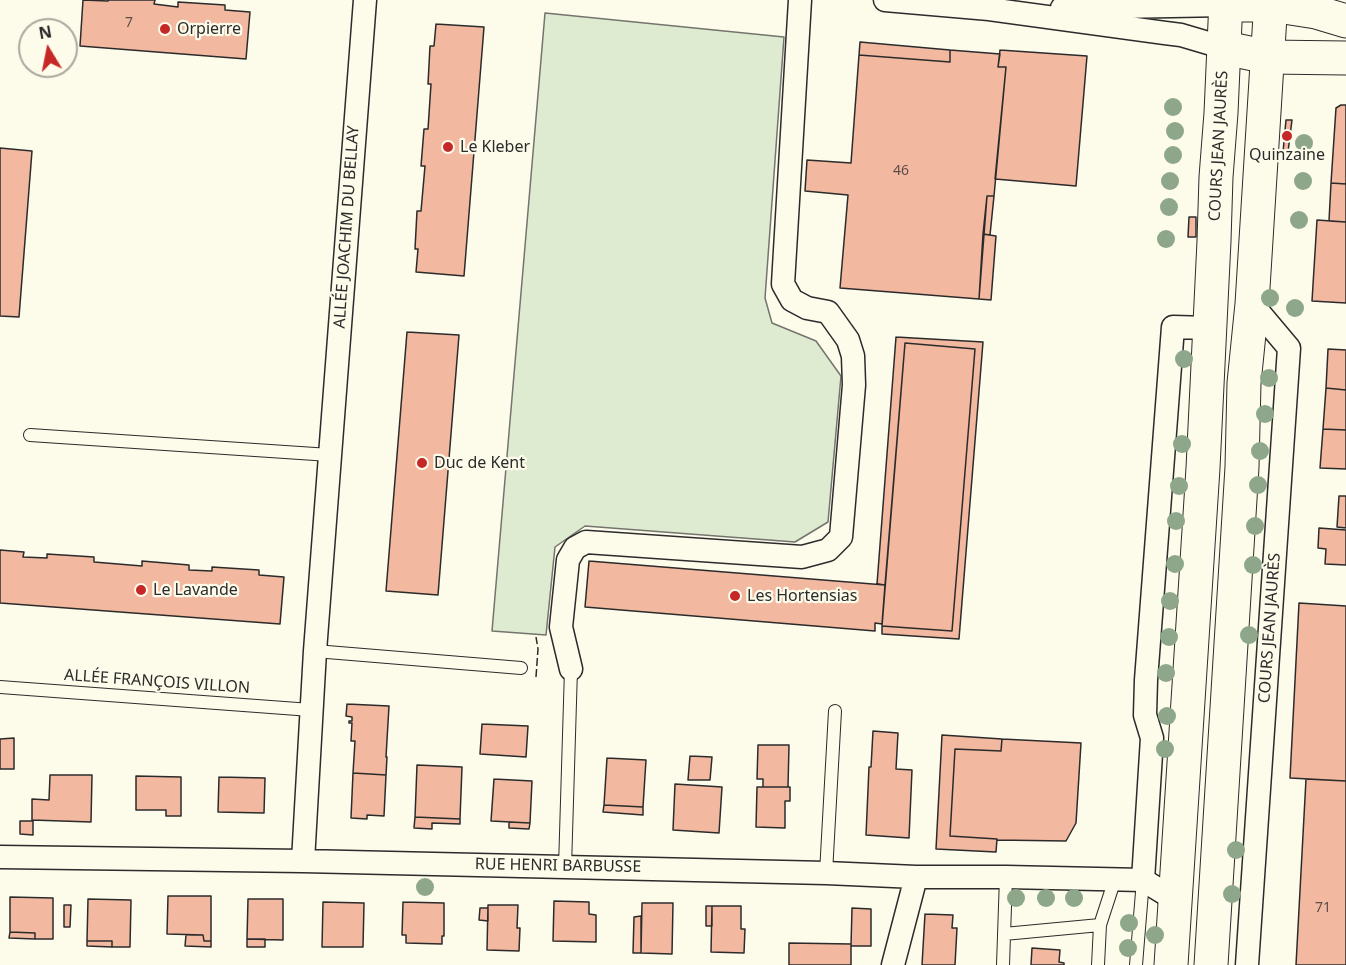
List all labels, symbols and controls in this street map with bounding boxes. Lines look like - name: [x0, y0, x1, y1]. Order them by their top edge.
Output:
- house number: 7: [125, 15, 133, 31]
- north arrow: [18, 18, 78, 78]
- place label: Orpierre: [177, 19, 241, 39]
- text: N: [37, 20, 54, 44]
- marker: Orpierre: [158, 22, 172, 36]
- street label: COURS JEAN JAURÈS: [1205, 70, 1233, 222]
- street label: ALLÉE JOACHIM DU BELLAY: [330, 125, 364, 329]
- marker: Quinzaine: [1280, 129, 1294, 143]
- place label: Le Kleber: [460, 137, 530, 157]
- marker: Le Kleber: [441, 140, 455, 154]
- place label: Quinzaine: [1249, 145, 1325, 165]
- house number: 46: [893, 163, 909, 179]
- place label: Duc de Kent: [434, 453, 525, 473]
- marker: Duc de Kent: [415, 456, 429, 470]
- street label: COURS JEAN JAURÈS: [1255, 552, 1285, 704]
- place label: Le Lavande: [153, 580, 238, 600]
- marker: Le Lavande: [134, 583, 148, 597]
- place label: Les Hortensias: [747, 586, 857, 606]
- marker: Les Hortensias: [728, 589, 742, 603]
- street label: ALLÉE FRANÇOIS VILLON: [63, 666, 251, 698]
- street label: RUE HENRI BARBUSSE: [475, 855, 641, 877]
- house number: 71: [1315, 900, 1331, 916]

